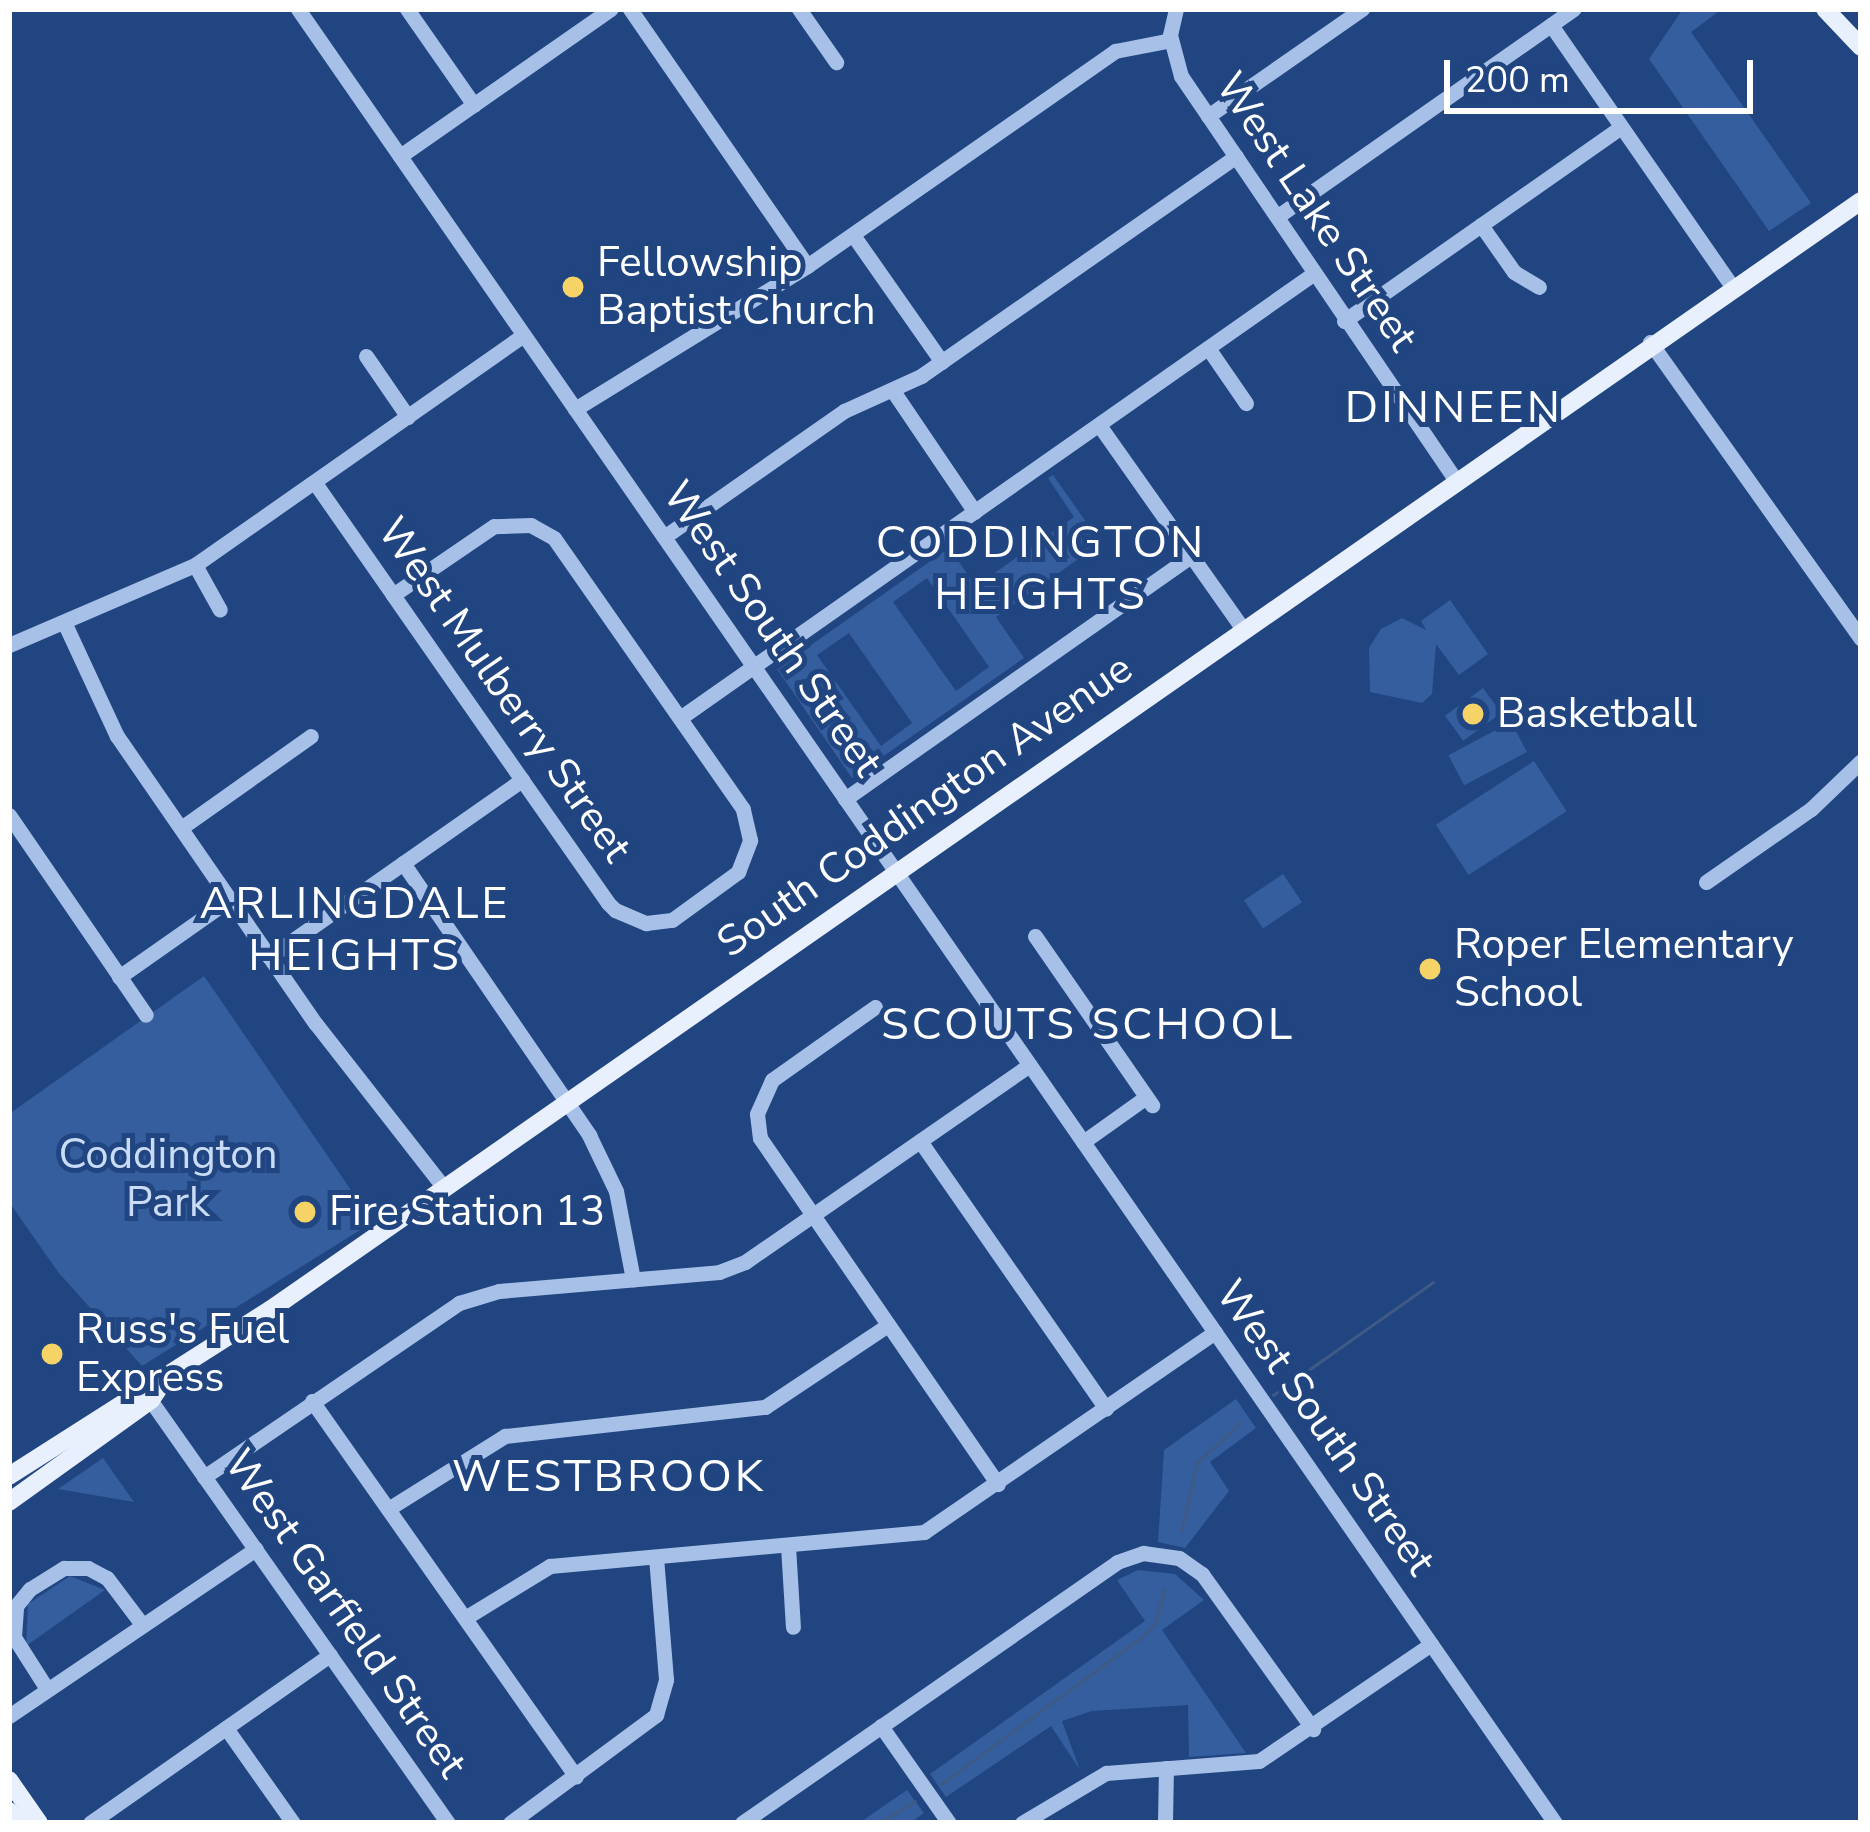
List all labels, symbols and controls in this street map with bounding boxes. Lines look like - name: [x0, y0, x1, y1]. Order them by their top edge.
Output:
- scale bar: [1450, 36, 1759, 110]
- text: 200 m: [1465, 56, 1570, 105]
- street label: West Lake Street: [1204, 63, 1428, 361]
- place label: Fellowship Baptist Church: [597, 238, 876, 336]
- marker: Fellowship Baptist Church: [560, 274, 586, 300]
- district label: DINNEEN: [1345, 381, 1563, 435]
- street label: West South Street: [651, 472, 893, 786]
- street label: West Mulberry Street: [366, 508, 642, 872]
- district label: CODDINGTON HEIGHTS: [876, 516, 1206, 622]
- street label: South Coddington Avenue: [708, 643, 1142, 969]
- place label: Basketball: [1497, 689, 1697, 739]
- marker: Basketball: [1460, 701, 1486, 727]
- district label: ARLINGDALE HEIGHTS: [199, 877, 511, 983]
- place label: Roper Elementary School: [1454, 920, 1794, 1018]
- marker: Roper Elementary School: [1417, 956, 1443, 982]
- district label: SCOUTS SCHOOL: [881, 998, 1295, 1052]
- park label: Coddington Park: [58, 1130, 278, 1228]
- place label: Fire Station 13: [329, 1187, 605, 1237]
- marker: Fire Station 13: [292, 1199, 318, 1225]
- street label: West South Street: [1204, 1271, 1446, 1585]
- place label: Russ's Fuel Express: [76, 1305, 289, 1404]
- marker: Russ's Fuel Express: [39, 1341, 65, 1367]
- street label: West Garfield Street: [213, 1440, 477, 1788]
- district label: WESTBROOK: [452, 1450, 766, 1504]

